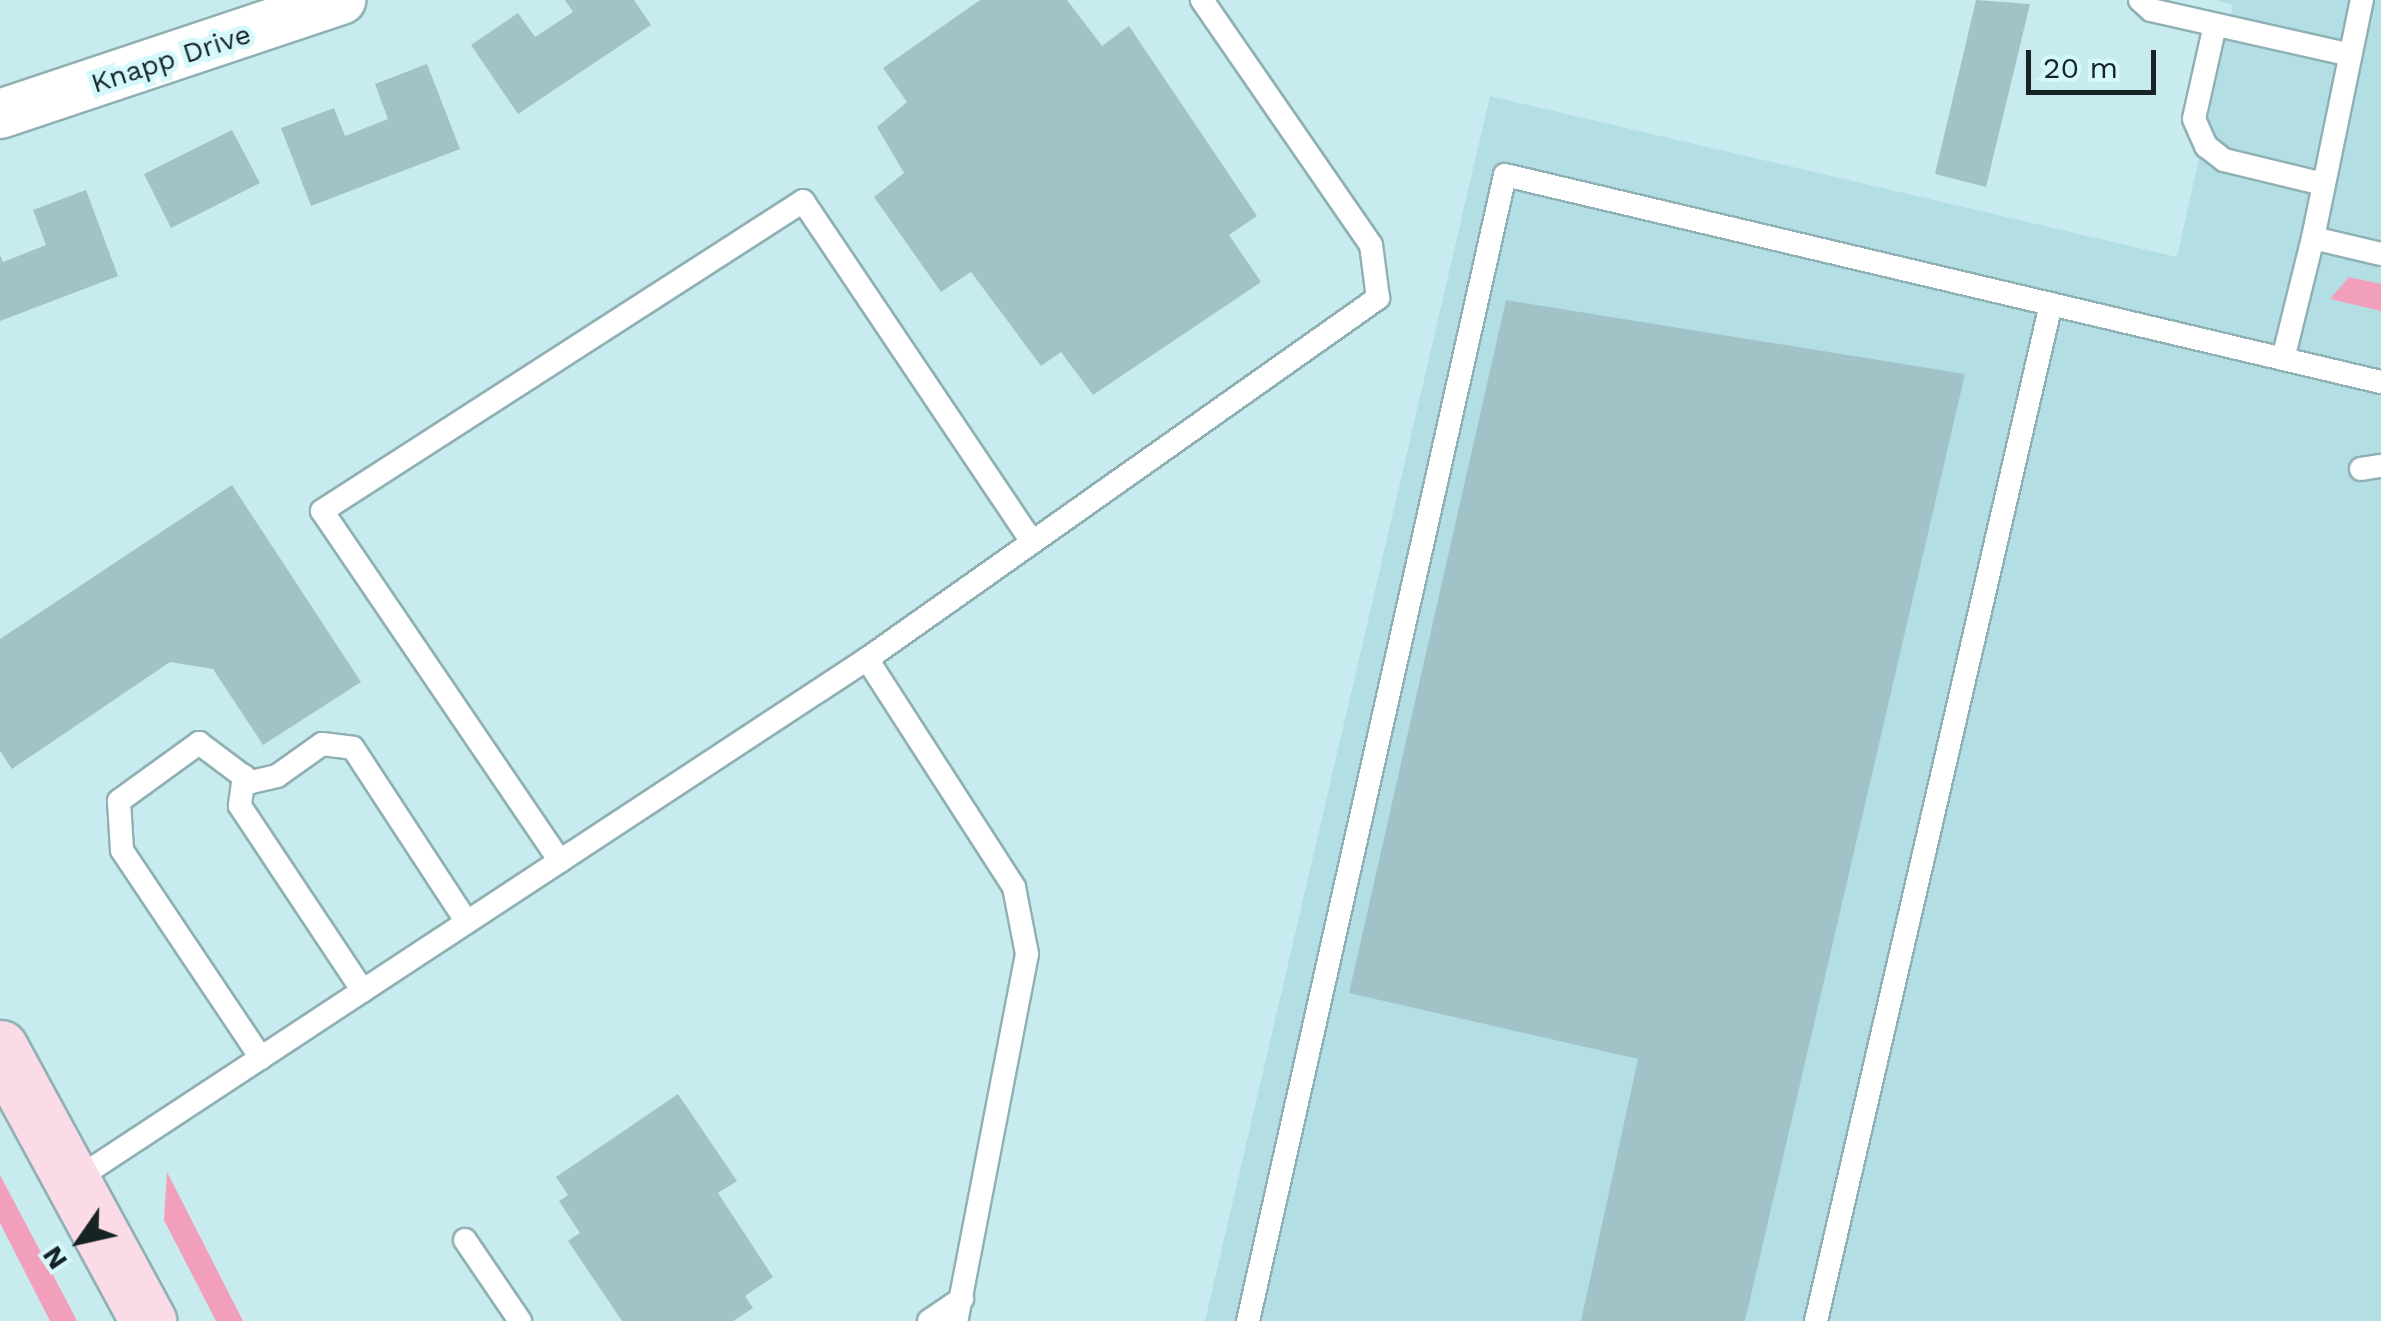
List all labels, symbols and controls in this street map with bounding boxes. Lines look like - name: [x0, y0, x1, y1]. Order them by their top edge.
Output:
- street label: Knapp Drive: [87, 17, 255, 101]
- scale bar: [2031, 30, 2161, 92]
- text: 20 m: [2043, 50, 2118, 85]
- north arrow: [30, 1191, 130, 1291]
- text: N: [35, 1240, 74, 1276]

